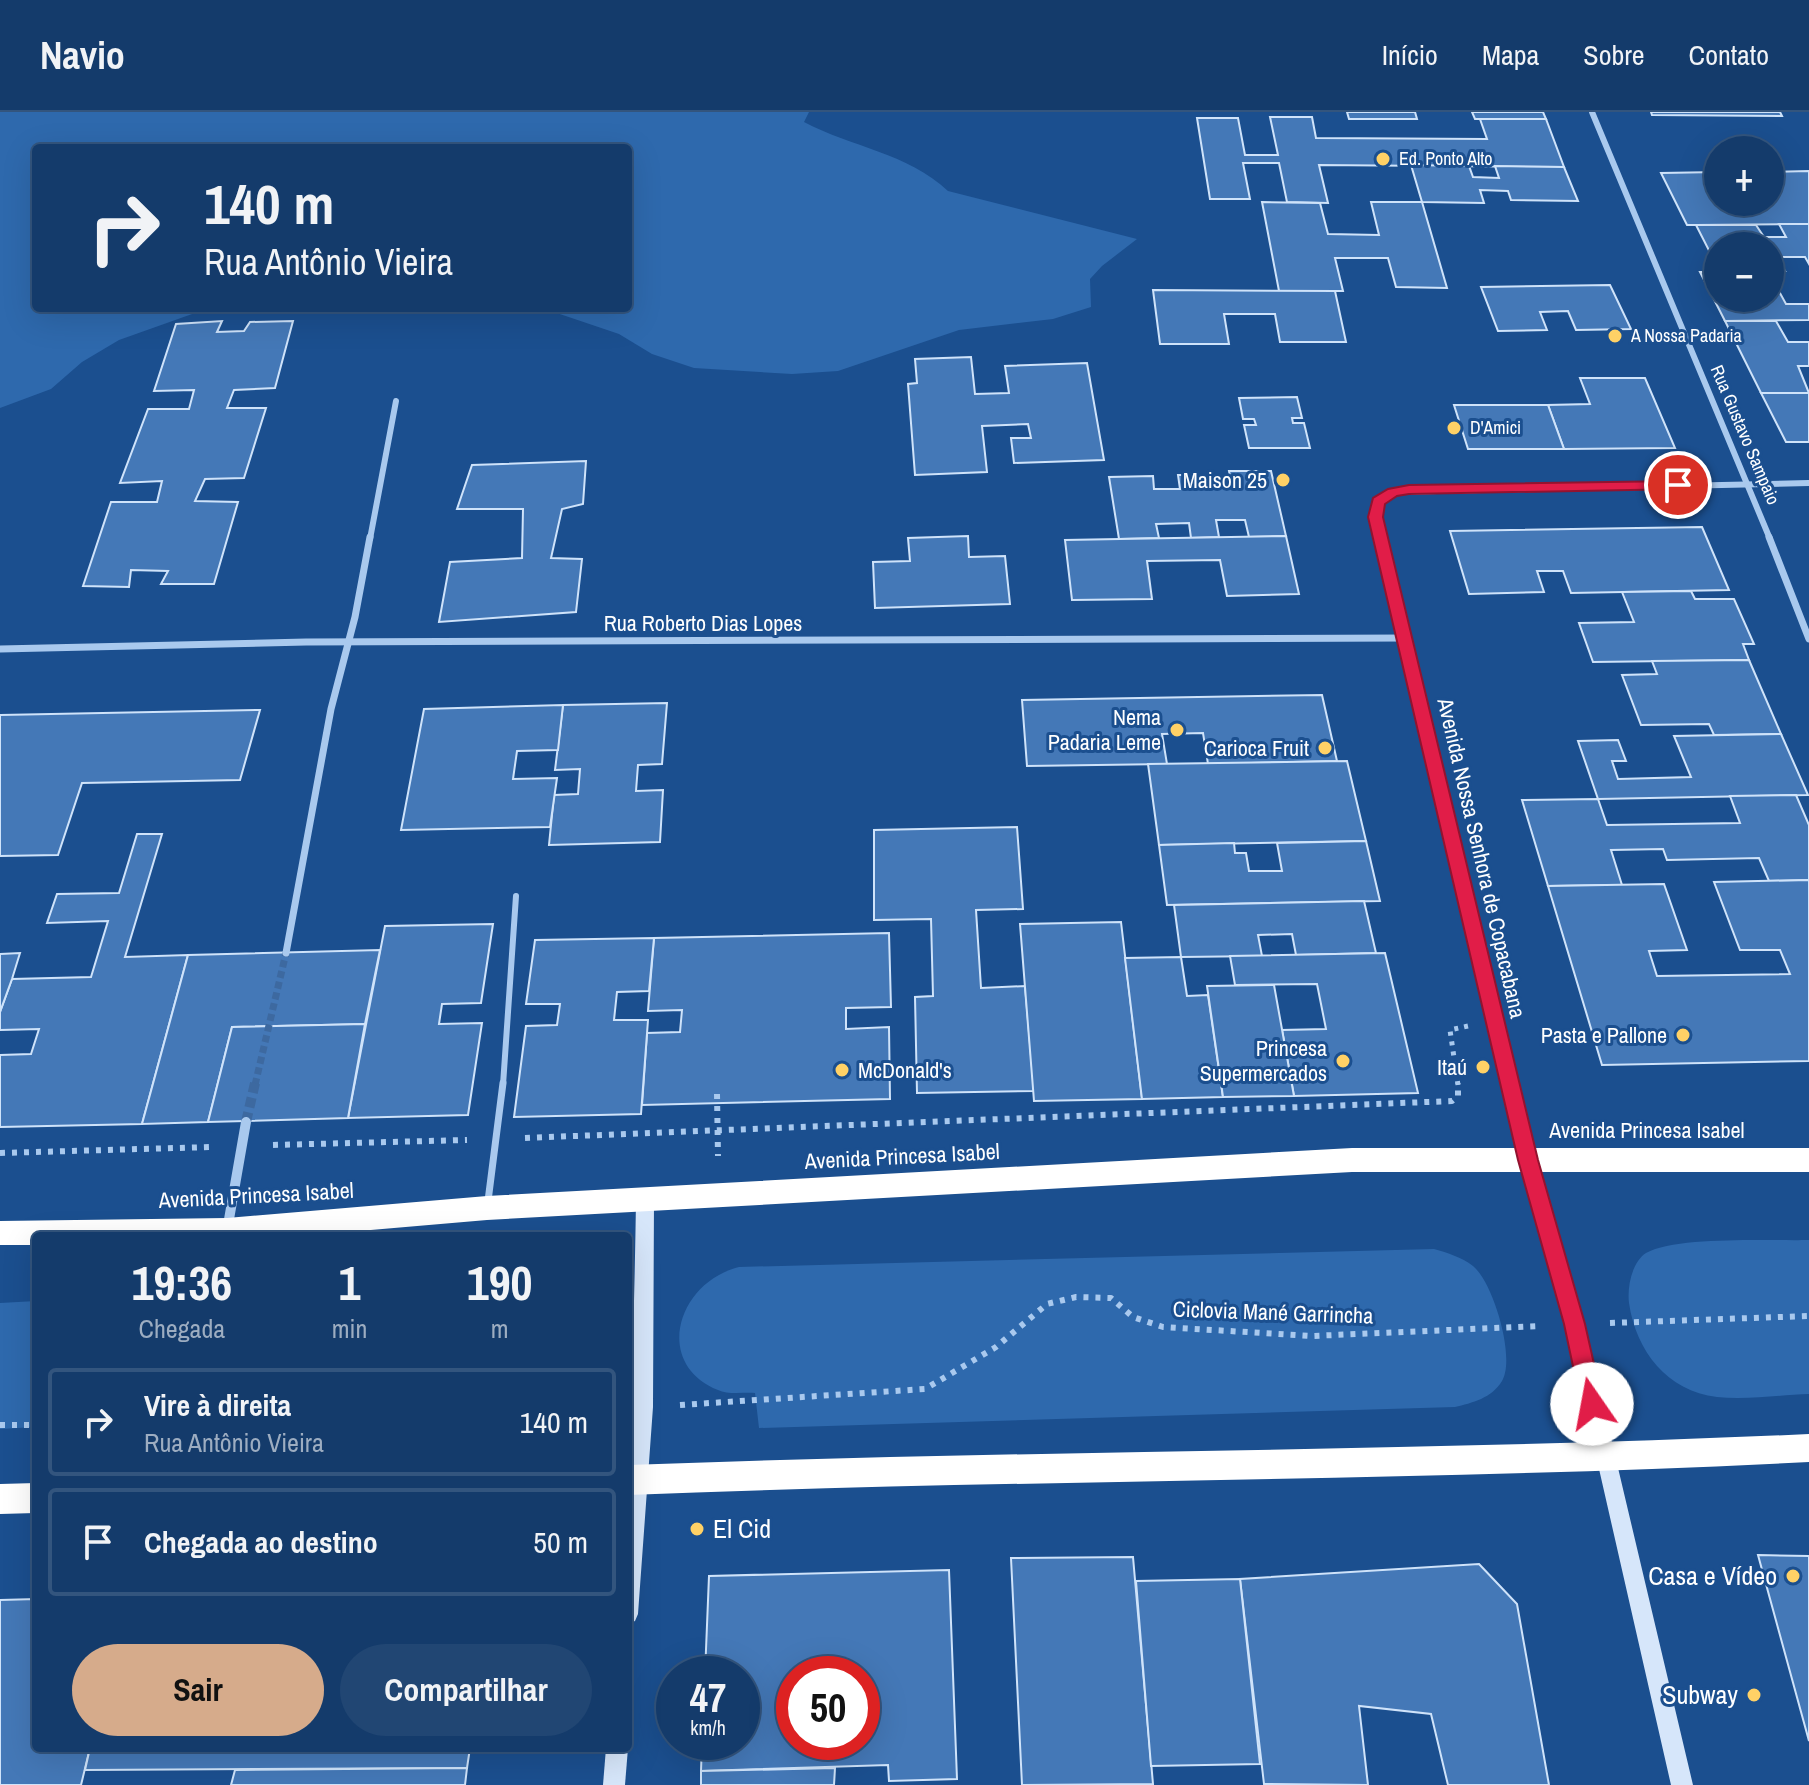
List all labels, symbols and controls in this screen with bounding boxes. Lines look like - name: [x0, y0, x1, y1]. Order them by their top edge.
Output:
- text: Navio: [40, 30, 125, 81]
- text: Início: [1382, 36, 1438, 74]
- text: Mapa: [1482, 36, 1539, 74]
- text: Sobre: [1583, 36, 1645, 74]
- text: Contato: [1689, 36, 1769, 74]
- map controls: [1704, 136, 1784, 312]
- button: +: [1704, 136, 1784, 216]
- place label: Ed. Ponto Alto: [1399, 146, 1493, 171]
- marker: Ed. Ponto Alto: [1374, 150, 1392, 168]
- text: 140 m: [204, 166, 334, 241]
- icon: right: [72, 176, 176, 280]
- button: −: [1704, 232, 1784, 312]
- text: Rua Antônio Vieira: [204, 238, 453, 286]
- place label: A Nossa Padaria: [1630, 323, 1742, 348]
- marker: A Nossa Padaria: [1606, 327, 1624, 345]
- street label: Rua Gustavo Sampaio: [1705, 361, 1786, 508]
- place label: D'Amici: [1470, 415, 1521, 440]
- marker: D'Amici: [1445, 419, 1463, 437]
- pin: [1644, 451, 1712, 519]
- icon: arrive: [1656, 463, 1700, 507]
- place label: Maison 25: [1183, 465, 1267, 495]
- marker: Maison 25: [1274, 471, 1292, 489]
- street label: Rua Roberto Dias Lopes: [604, 608, 802, 638]
- street label: Avenida Nossa Senhora de Copacabana: [1430, 694, 1533, 1021]
- place label: Nema Padaria Leme: [1048, 702, 1161, 757]
- marker: Nema Padaria Leme: [1168, 721, 1186, 739]
- place label: Carioca Fruit: [1204, 733, 1309, 763]
- marker: Carioca Fruit: [1316, 739, 1334, 757]
- place label: Pasta e Pallone: [1541, 1020, 1667, 1050]
- marker: Pasta e Pallone: [1674, 1026, 1692, 1044]
- place label: Princesa Supermercados: [1200, 1033, 1327, 1088]
- marker: Princesa Supermercados: [1334, 1052, 1352, 1070]
- place label: Itaú: [1437, 1052, 1467, 1082]
- place label: McDonald's: [858, 1055, 952, 1085]
- marker: Itaú: [1474, 1058, 1492, 1076]
- marker: McDonald's: [833, 1061, 851, 1079]
- street label: Avenida Princesa Isabel: [1548, 1115, 1745, 1145]
- street label: Avenida Princesa Isabel: [803, 1136, 1000, 1176]
- street label: Avenida Princesa Isabel: [157, 1175, 354, 1215]
- text: 19:36: [132, 1250, 232, 1315]
- text: 1: [339, 1250, 360, 1315]
- text: 190: [467, 1250, 532, 1315]
- street label: Ciclovia Mané Garrincha: [1172, 1294, 1374, 1330]
- text: Chegada: [139, 1311, 225, 1346]
- text: min: [332, 1311, 367, 1346]
- text: m: [491, 1311, 509, 1346]
- position arrow: [1550, 1362, 1634, 1446]
- text: Vire à direita: [144, 1385, 291, 1425]
- icon: right: [76, 1400, 120, 1444]
- text: 140 m: [520, 1402, 588, 1442]
- text: Rua Antônio Vieira: [144, 1425, 324, 1460]
- place label: El Cid: [713, 1511, 771, 1546]
- icon: arrive: [76, 1520, 120, 1564]
- marker: El Cid: [688, 1520, 706, 1538]
- text: Chegada ao destino: [144, 1522, 378, 1562]
- text: 50 m: [533, 1522, 588, 1562]
- place label: Casa e Vídeo: [1648, 1558, 1777, 1593]
- marker: Casa e Vídeo: [1784, 1567, 1802, 1585]
- button: Sair: [72, 1644, 324, 1736]
- button: Compartilhar: [340, 1644, 592, 1736]
- speed limit sign: 50: [776, 1656, 880, 1760]
- text: 47: [690, 1671, 726, 1724]
- place label: Subway: [1662, 1677, 1738, 1712]
- marker: Subway: [1745, 1686, 1763, 1704]
- text: km/h: [690, 1714, 726, 1741]

